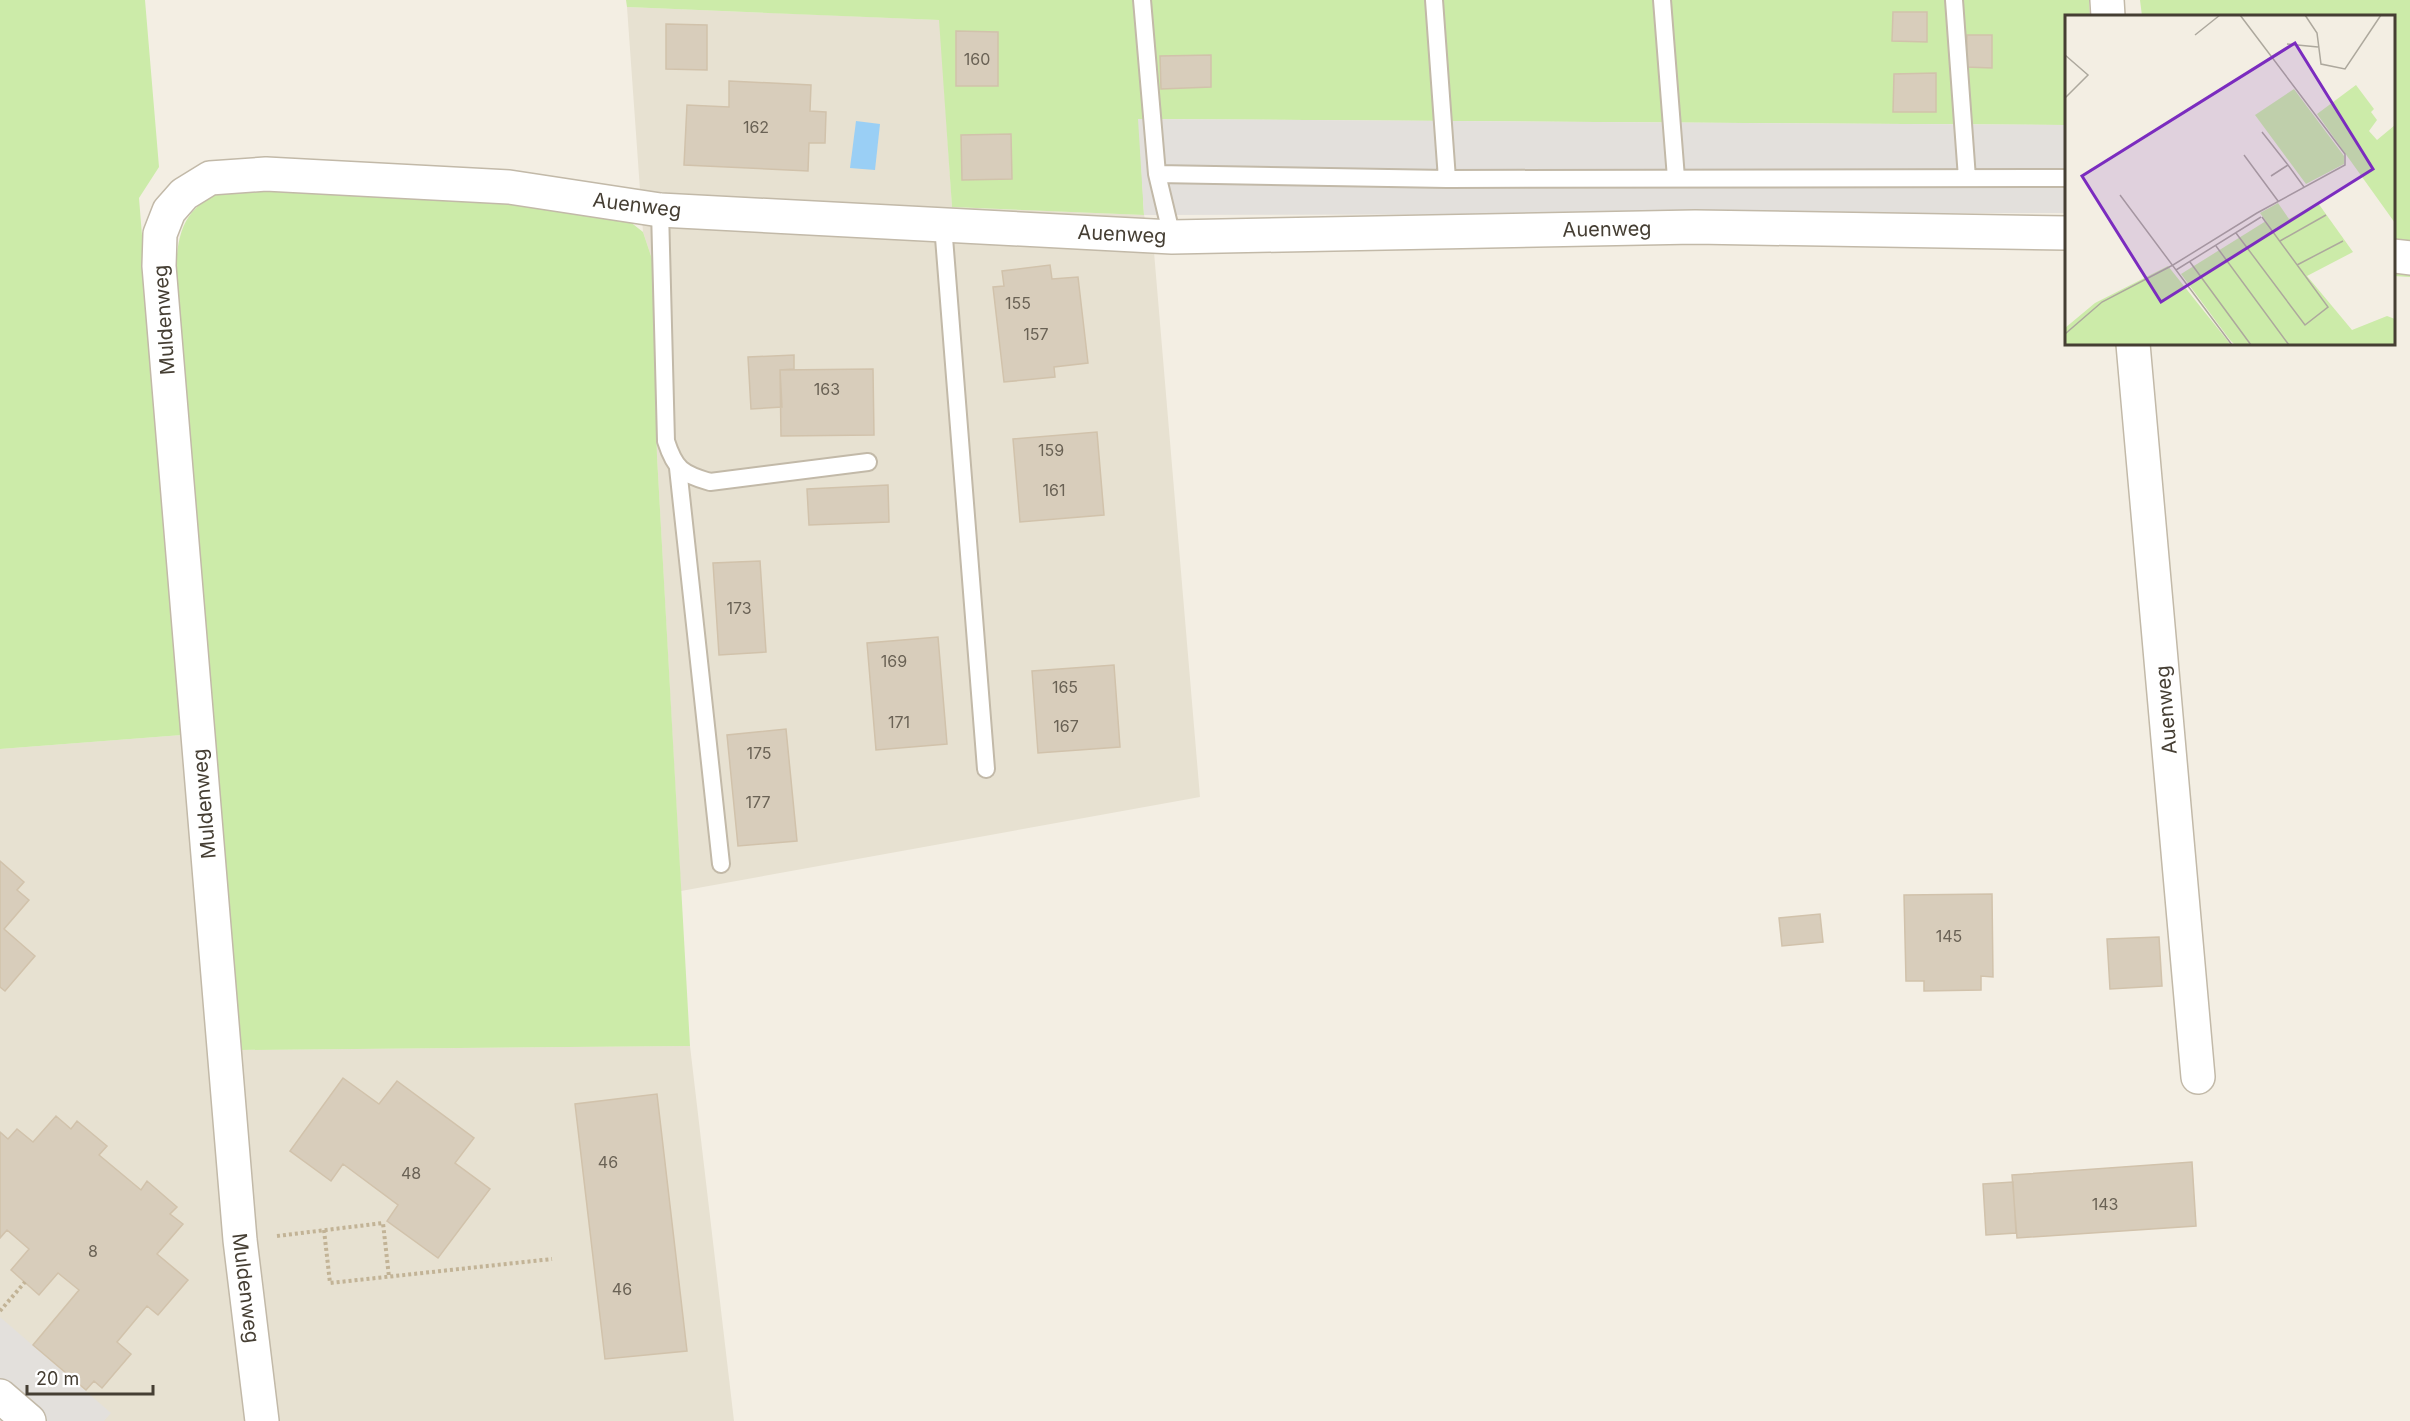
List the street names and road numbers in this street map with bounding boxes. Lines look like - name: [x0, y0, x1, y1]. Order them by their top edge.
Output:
- street label: Auenweg: [591, 188, 683, 222]
- street label: Auenweg: [1562, 216, 1652, 242]
- street label: Auenweg: [1077, 220, 1167, 248]
- street label: Muldenweg: [148, 264, 180, 376]
- street label: Auenweg: [2150, 665, 2182, 755]
- street label: Muldenweg: [187, 748, 221, 860]
- street label: Muldenweg: [227, 1232, 265, 1344]

